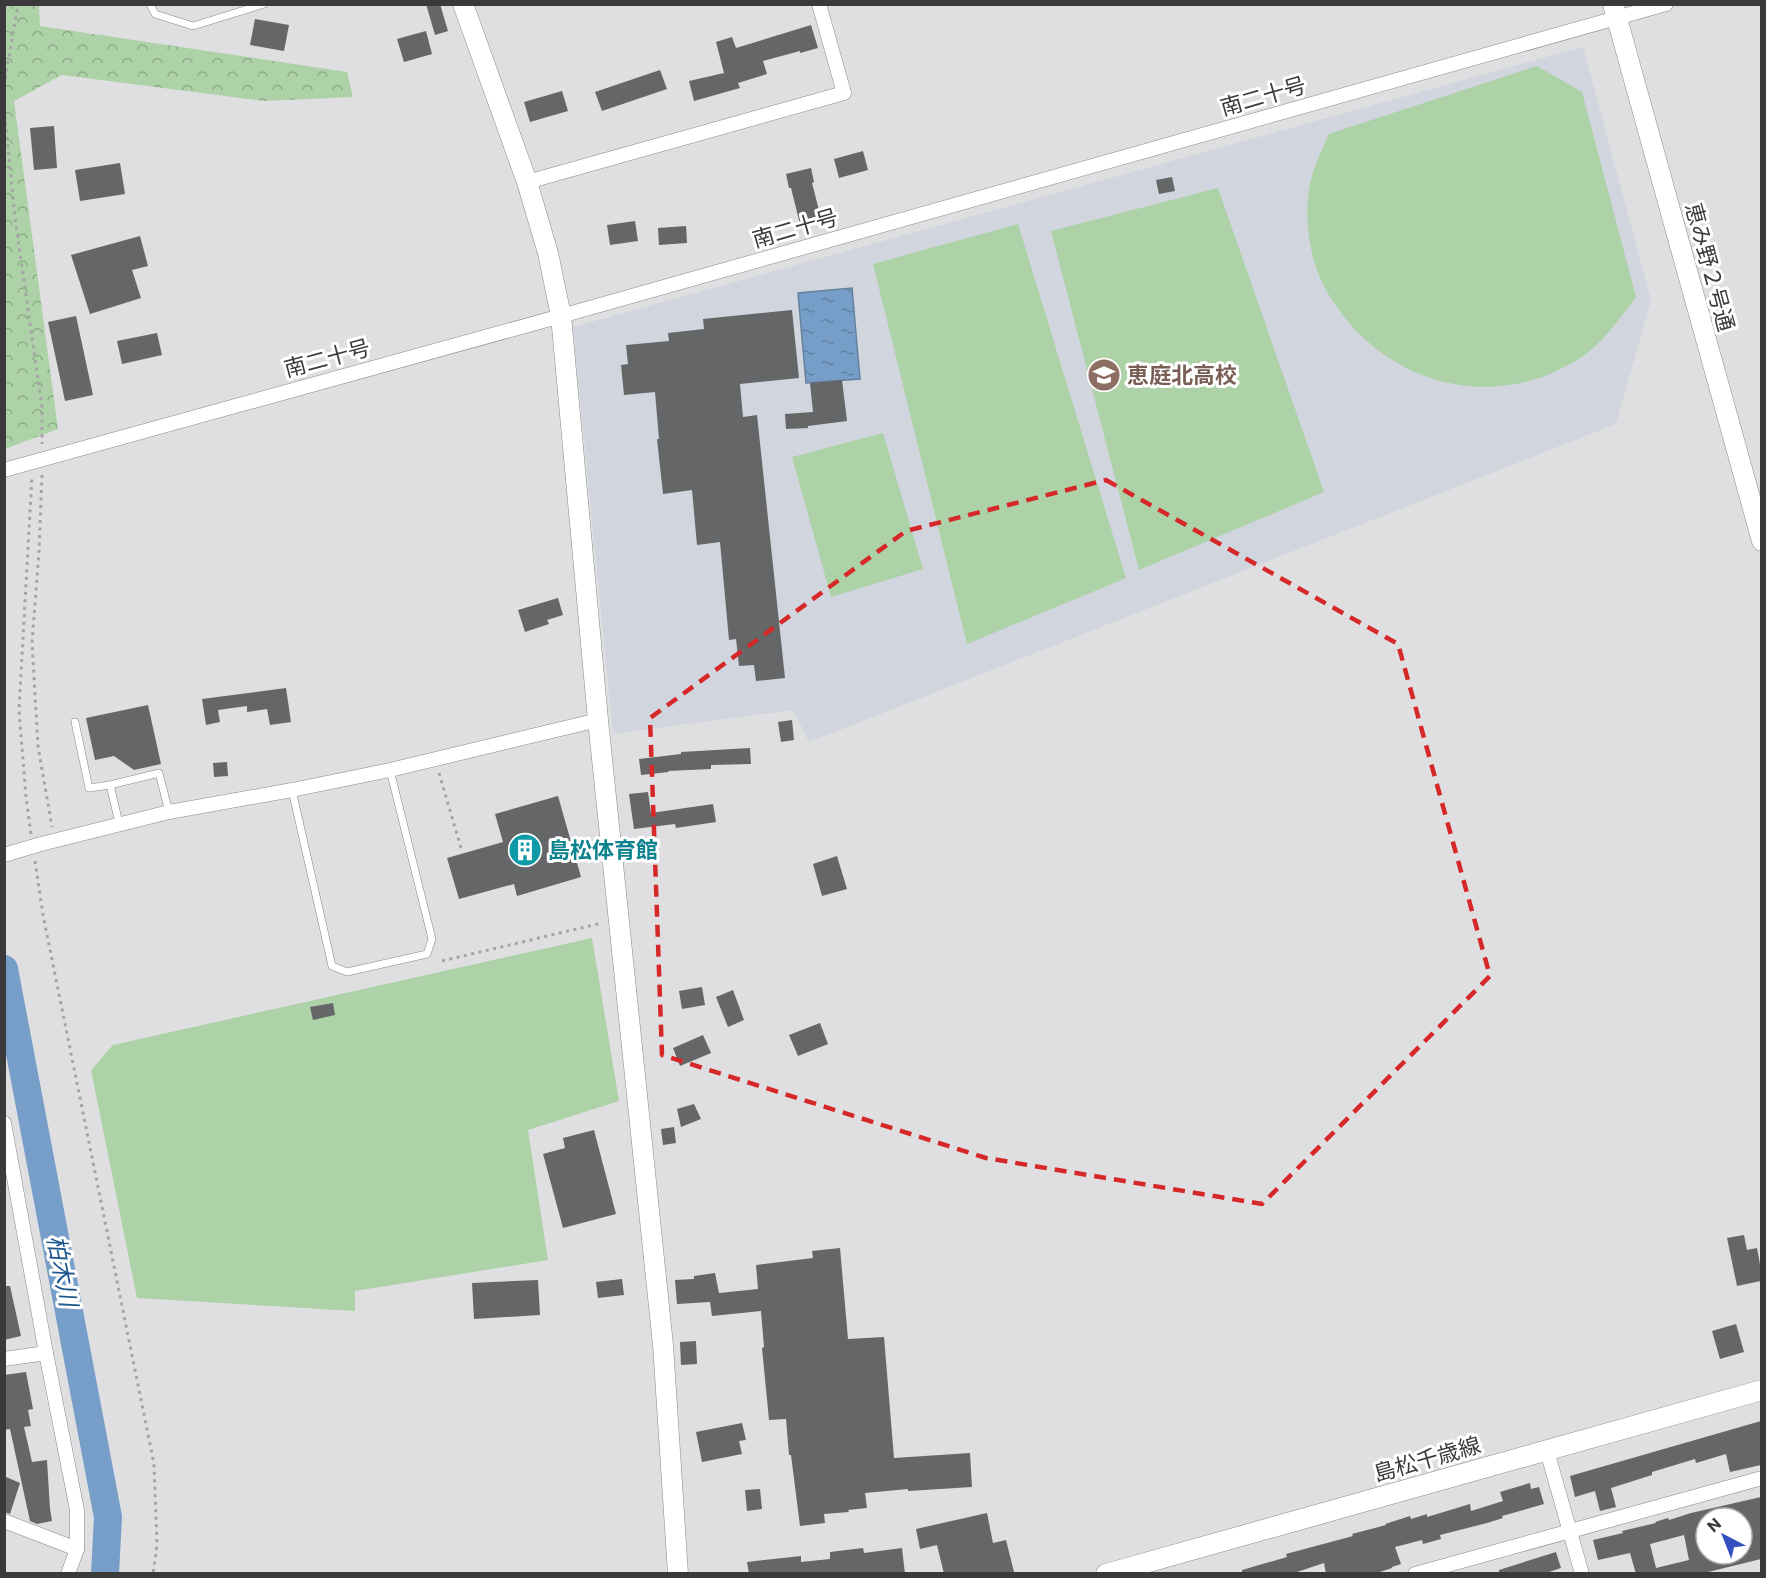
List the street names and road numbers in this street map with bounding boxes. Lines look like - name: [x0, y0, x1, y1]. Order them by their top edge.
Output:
- street label: 南二十号: [1217, 70, 1309, 121]
- street label: 恵み野２号通: [1680, 200, 1741, 334]
- street label: 南二十号: [749, 202, 841, 253]
- street label: 南二十号: [281, 333, 373, 382]
- street label: 島松千歳線: [1370, 1430, 1483, 1487]

